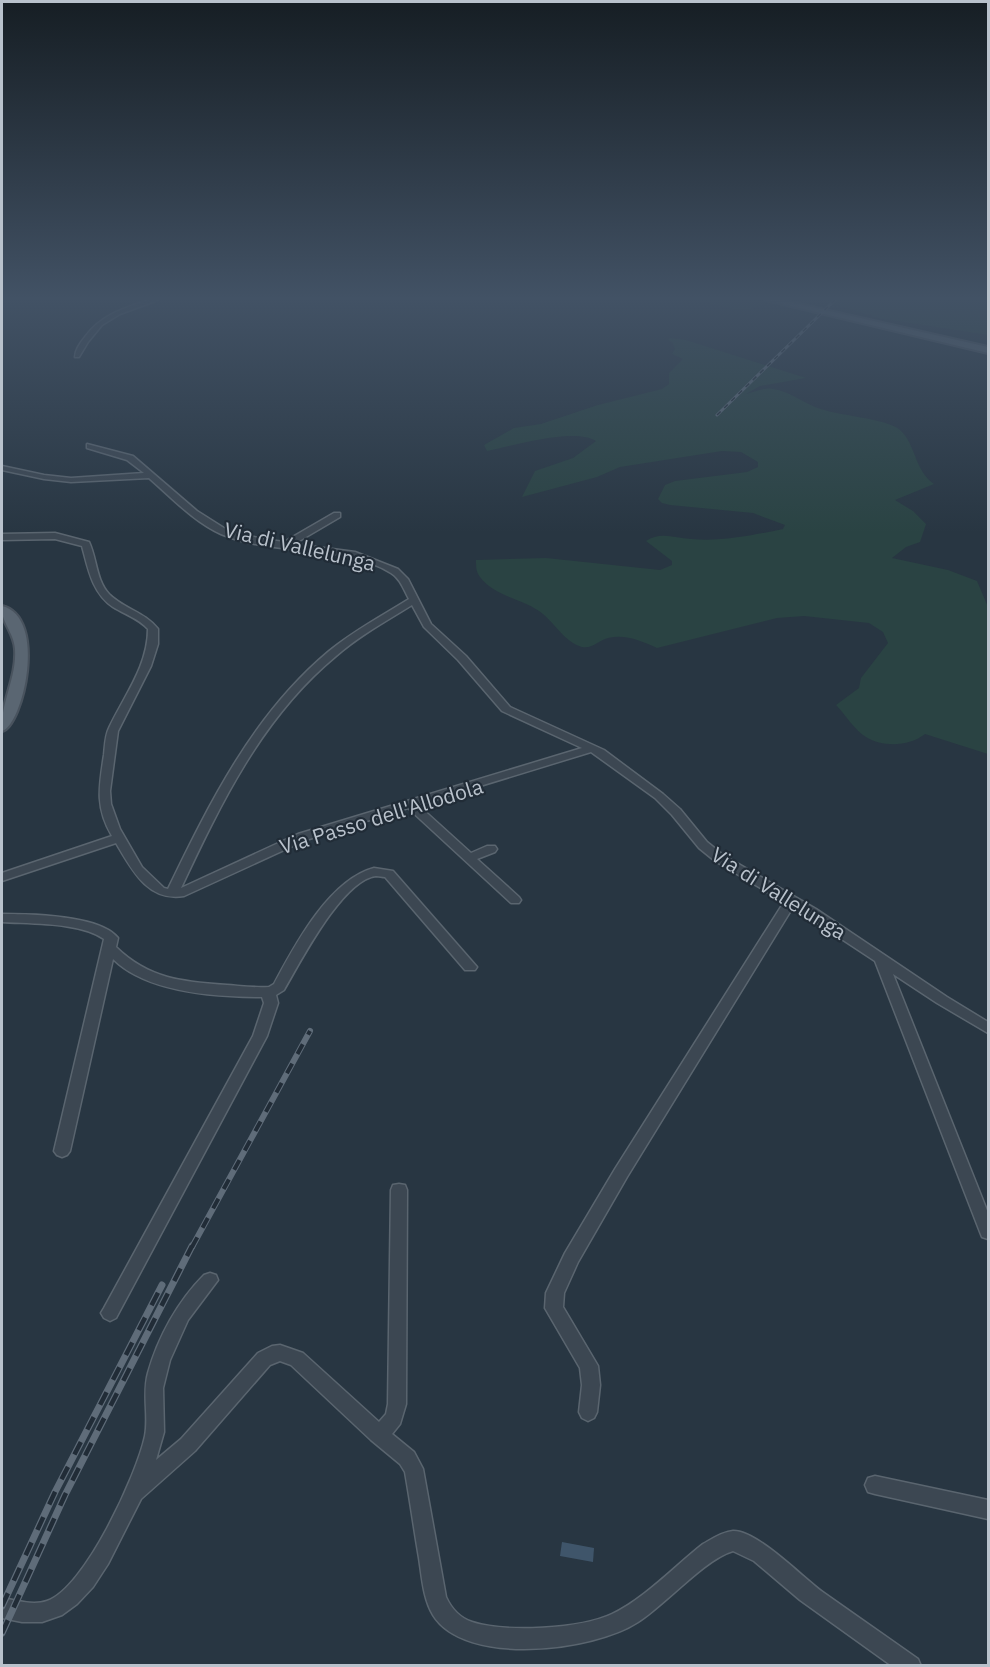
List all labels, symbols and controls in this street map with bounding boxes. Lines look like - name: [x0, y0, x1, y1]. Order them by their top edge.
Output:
- street label: Via di Vallelunga: [222, 515, 378, 577]
- street label: Via Passo dell'Allodola: [276, 772, 486, 860]
- street label: Via di Vallelunga: [706, 840, 852, 946]

